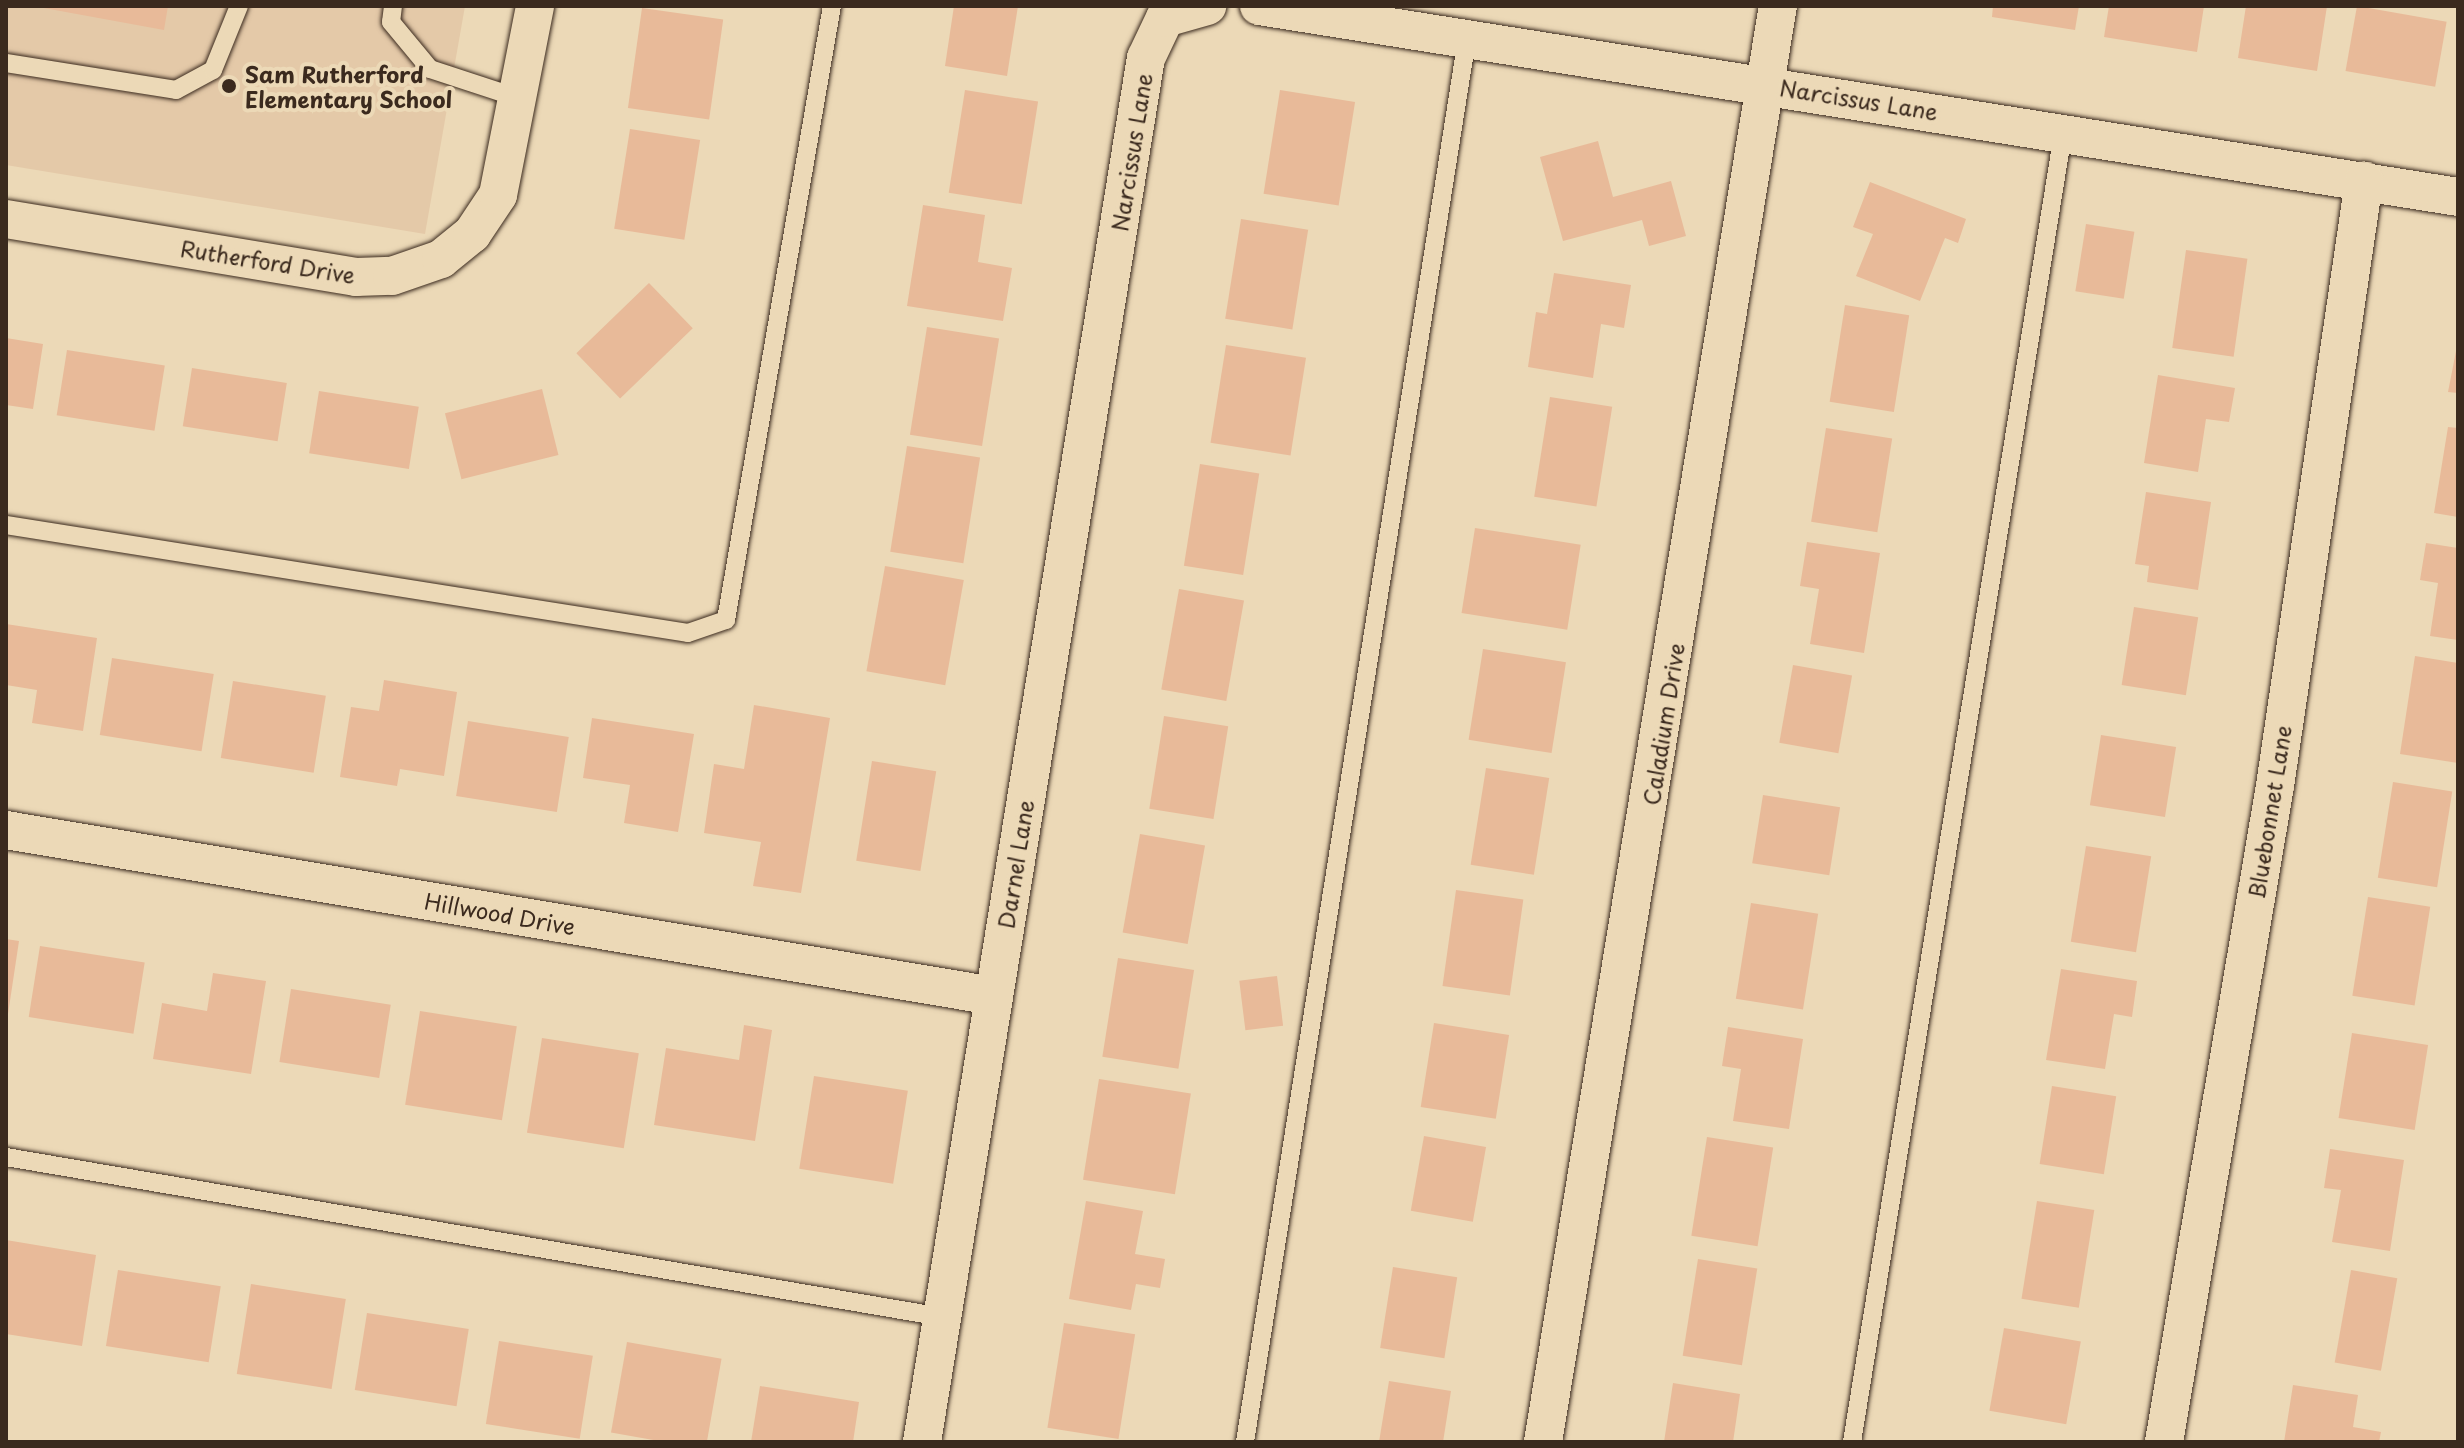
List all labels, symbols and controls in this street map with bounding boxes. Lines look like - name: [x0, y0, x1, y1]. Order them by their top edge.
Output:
- place label: Sam Rutherford Elementary School: [245, 60, 452, 112]
- street label: Narcissus Lane: [1105, 70, 1157, 234]
- street label: Narcissus Lane: [1777, 73, 1941, 125]
- marker: Sam Rutherford Elementary School: [220, 77, 238, 95]
- street label: Rutherford Drive: [178, 234, 358, 288]
- street label: Caladium Drive: [1637, 641, 1689, 807]
- street label: Bluebonnet Lane: [2242, 723, 2296, 901]
- street label: Darnel Lane: [992, 797, 1038, 931]
- street label: Hillwood Drive: [422, 887, 578, 939]

